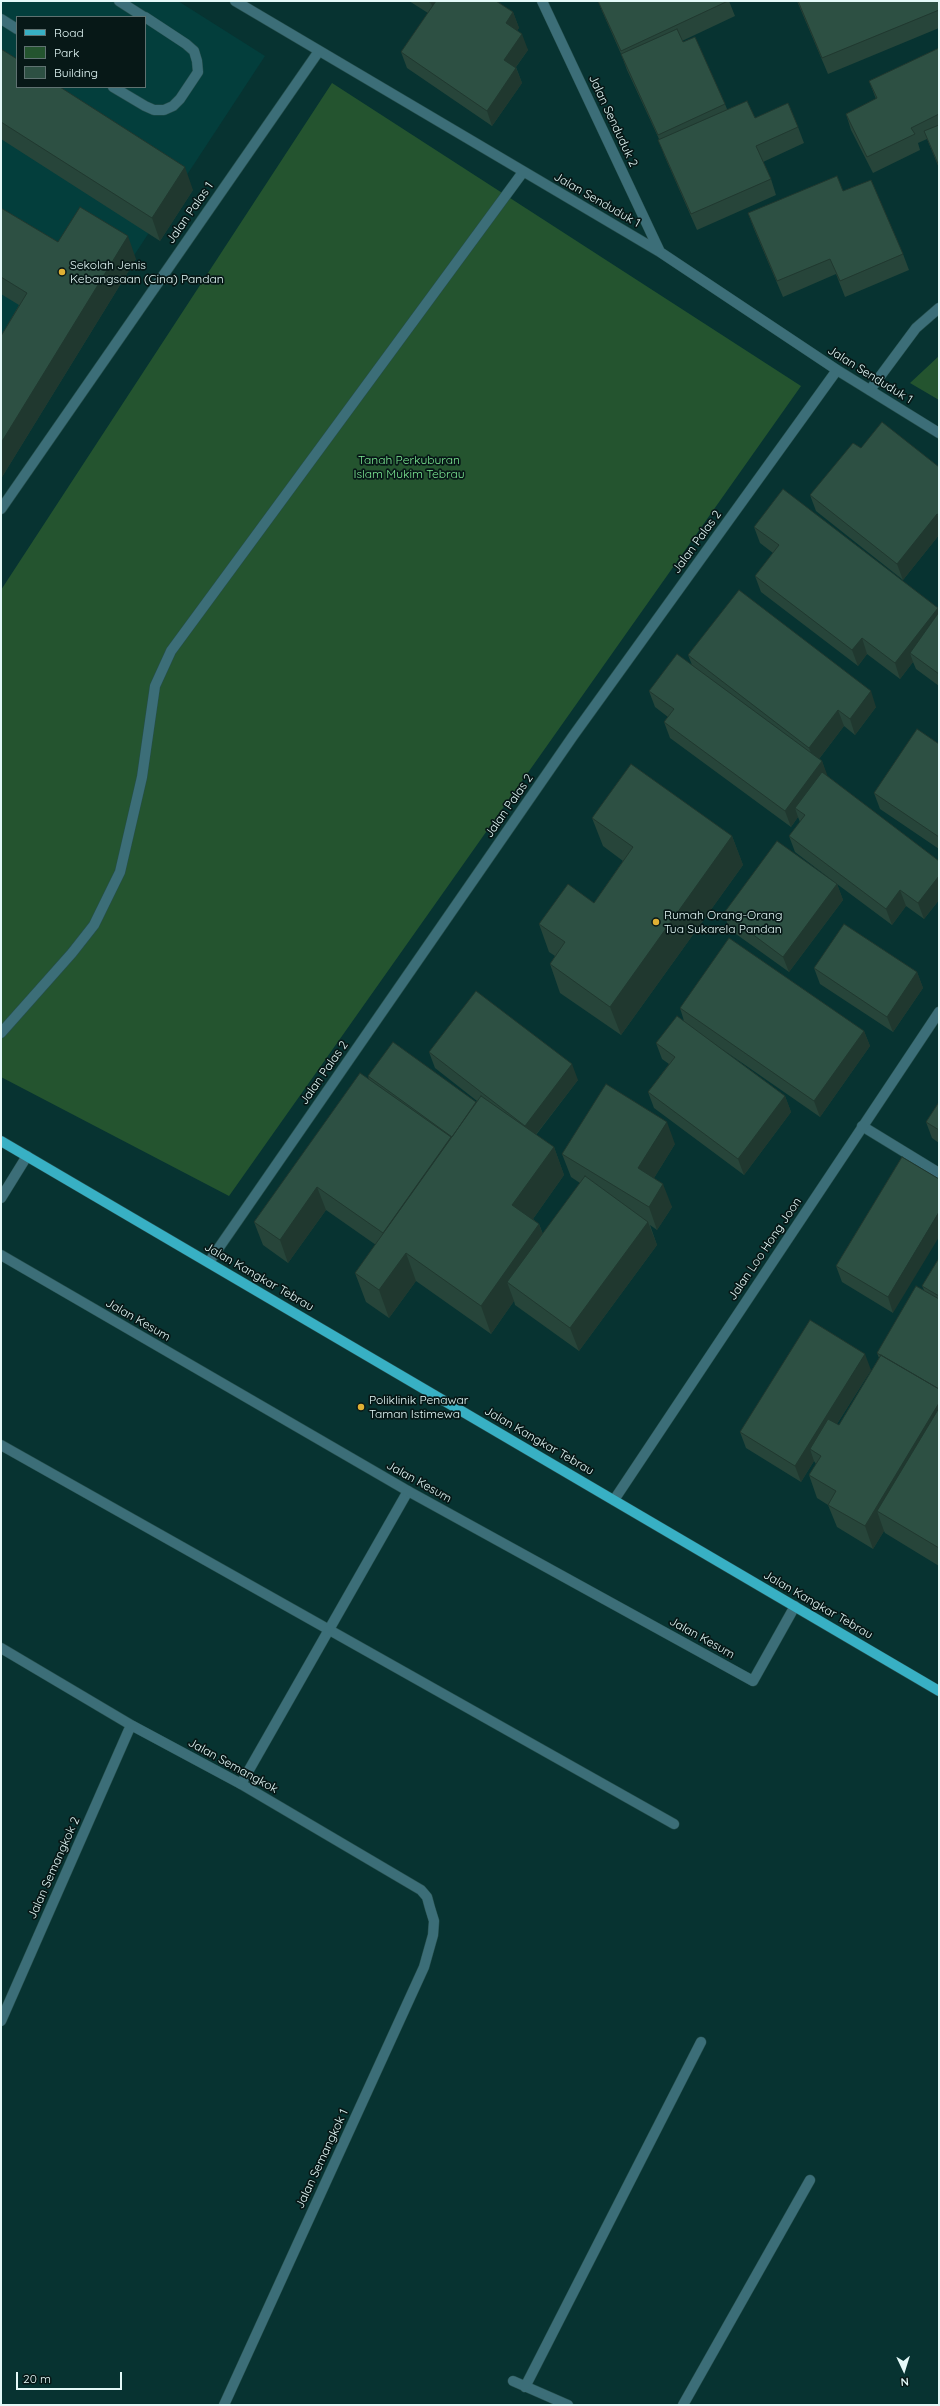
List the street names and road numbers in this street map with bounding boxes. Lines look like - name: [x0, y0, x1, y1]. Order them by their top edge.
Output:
- street label: Jalan Senduduk 2: [585, 73, 641, 169]
- street label: Jalan Senduduk 1: [551, 169, 643, 231]
- street label: Jalan Palas 1: [163, 179, 217, 247]
- street label: Jalan Senduduk 1: [825, 343, 915, 407]
- street label: Jalan Palas 2: [669, 508, 725, 576]
- street label: Jalan Palas 2: [482, 771, 536, 841]
- street label: Jalan Palas 2: [297, 1038, 351, 1108]
- street label: Jalan Loo Hong Joon: [725, 1195, 805, 1303]
- street label: Jalan Kangkar Tebrau: [202, 1240, 316, 1314]
- street label: Jalan Kesum: [103, 1296, 173, 1344]
- street label: Jalan Kangkar Tebrau: [482, 1404, 596, 1478]
- street label: Jalan Kesum: [384, 1458, 454, 1506]
- street label: Jalan Kangkar Tebrau: [761, 1568, 875, 1642]
- street label: Jalan Kesum: [667, 1614, 737, 1662]
- street label: Jalan Semangkok: [186, 1735, 280, 1797]
- street label: Jalan Semangkok 2: [25, 1815, 83, 1921]
- street label: Jalan Semangkok 1: [293, 2107, 351, 2211]

